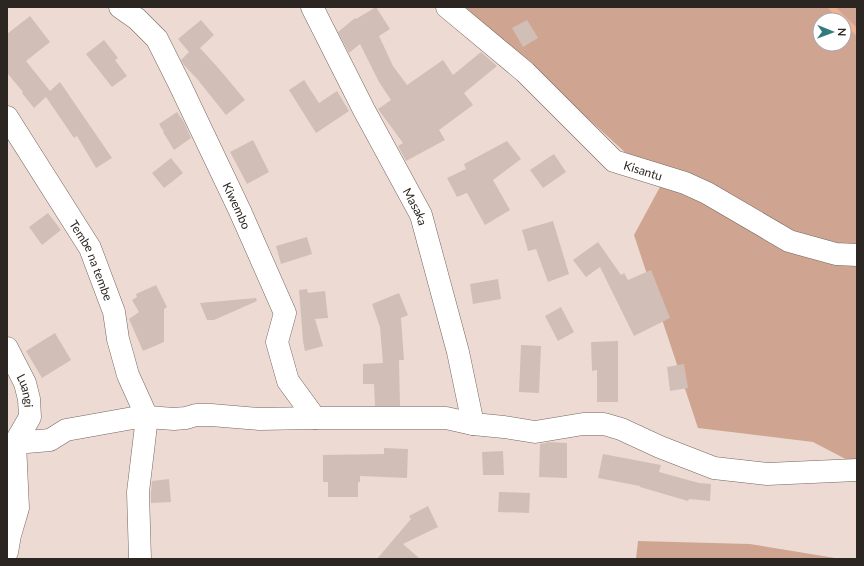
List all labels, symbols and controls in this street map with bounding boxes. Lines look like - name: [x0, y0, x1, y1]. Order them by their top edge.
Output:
- north arrow: [812, 12, 852, 52]
- text: N: [836, 28, 849, 37]
- street label: Kisantu: [622, 157, 664, 183]
- street label: Kiwembo: [220, 180, 255, 231]
- street label: Masaka: [400, 185, 431, 227]
- street label: Tembe na tembe: [67, 217, 117, 303]
- street label: Luangi: [14, 371, 37, 408]

